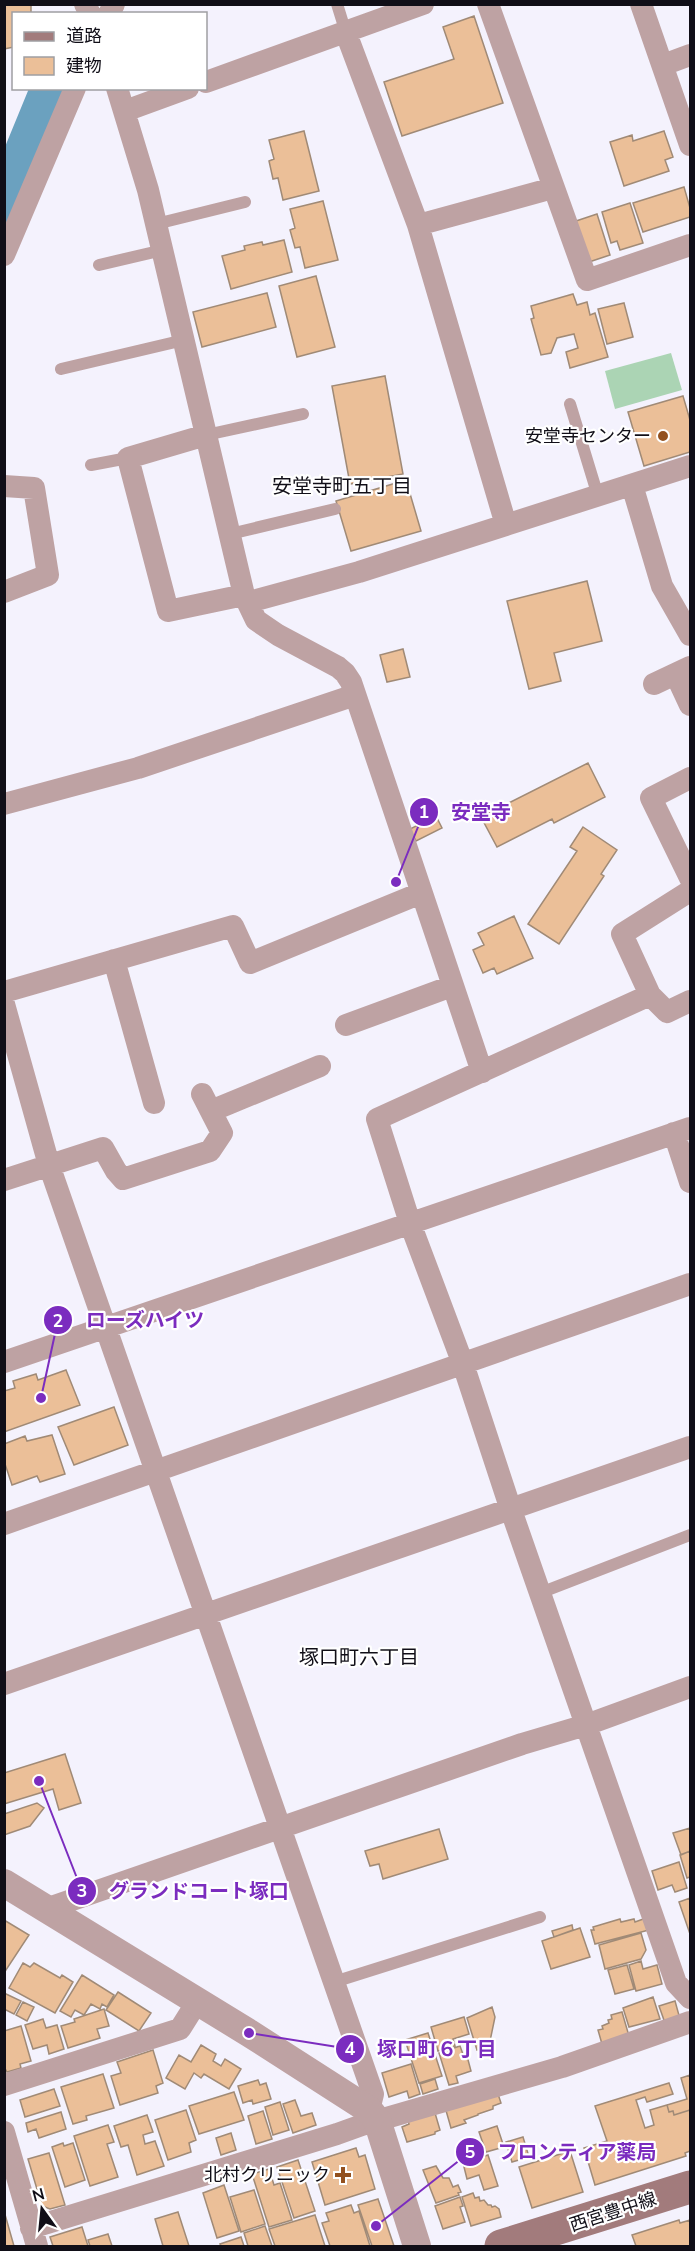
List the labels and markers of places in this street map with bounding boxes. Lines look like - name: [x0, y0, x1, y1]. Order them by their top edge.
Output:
- place label: 安堂寺センター: [525, 424, 651, 448]
- marker: 安堂寺センター: [656, 429, 670, 443]
- callout: 安堂寺: [409, 793, 523, 831]
- callout: ローズハイツ: [43, 1301, 217, 1339]
- callout: グランドコート塚口: [67, 1872, 301, 1910]
- callout: 塚口町６丁目: [335, 2030, 509, 2068]
- callout: フロンティア薬局: [455, 2133, 669, 2171]
- place label: 北村クリニック: [204, 2163, 330, 2187]
- marker: 北村クリニック: [334, 2166, 352, 2184]

